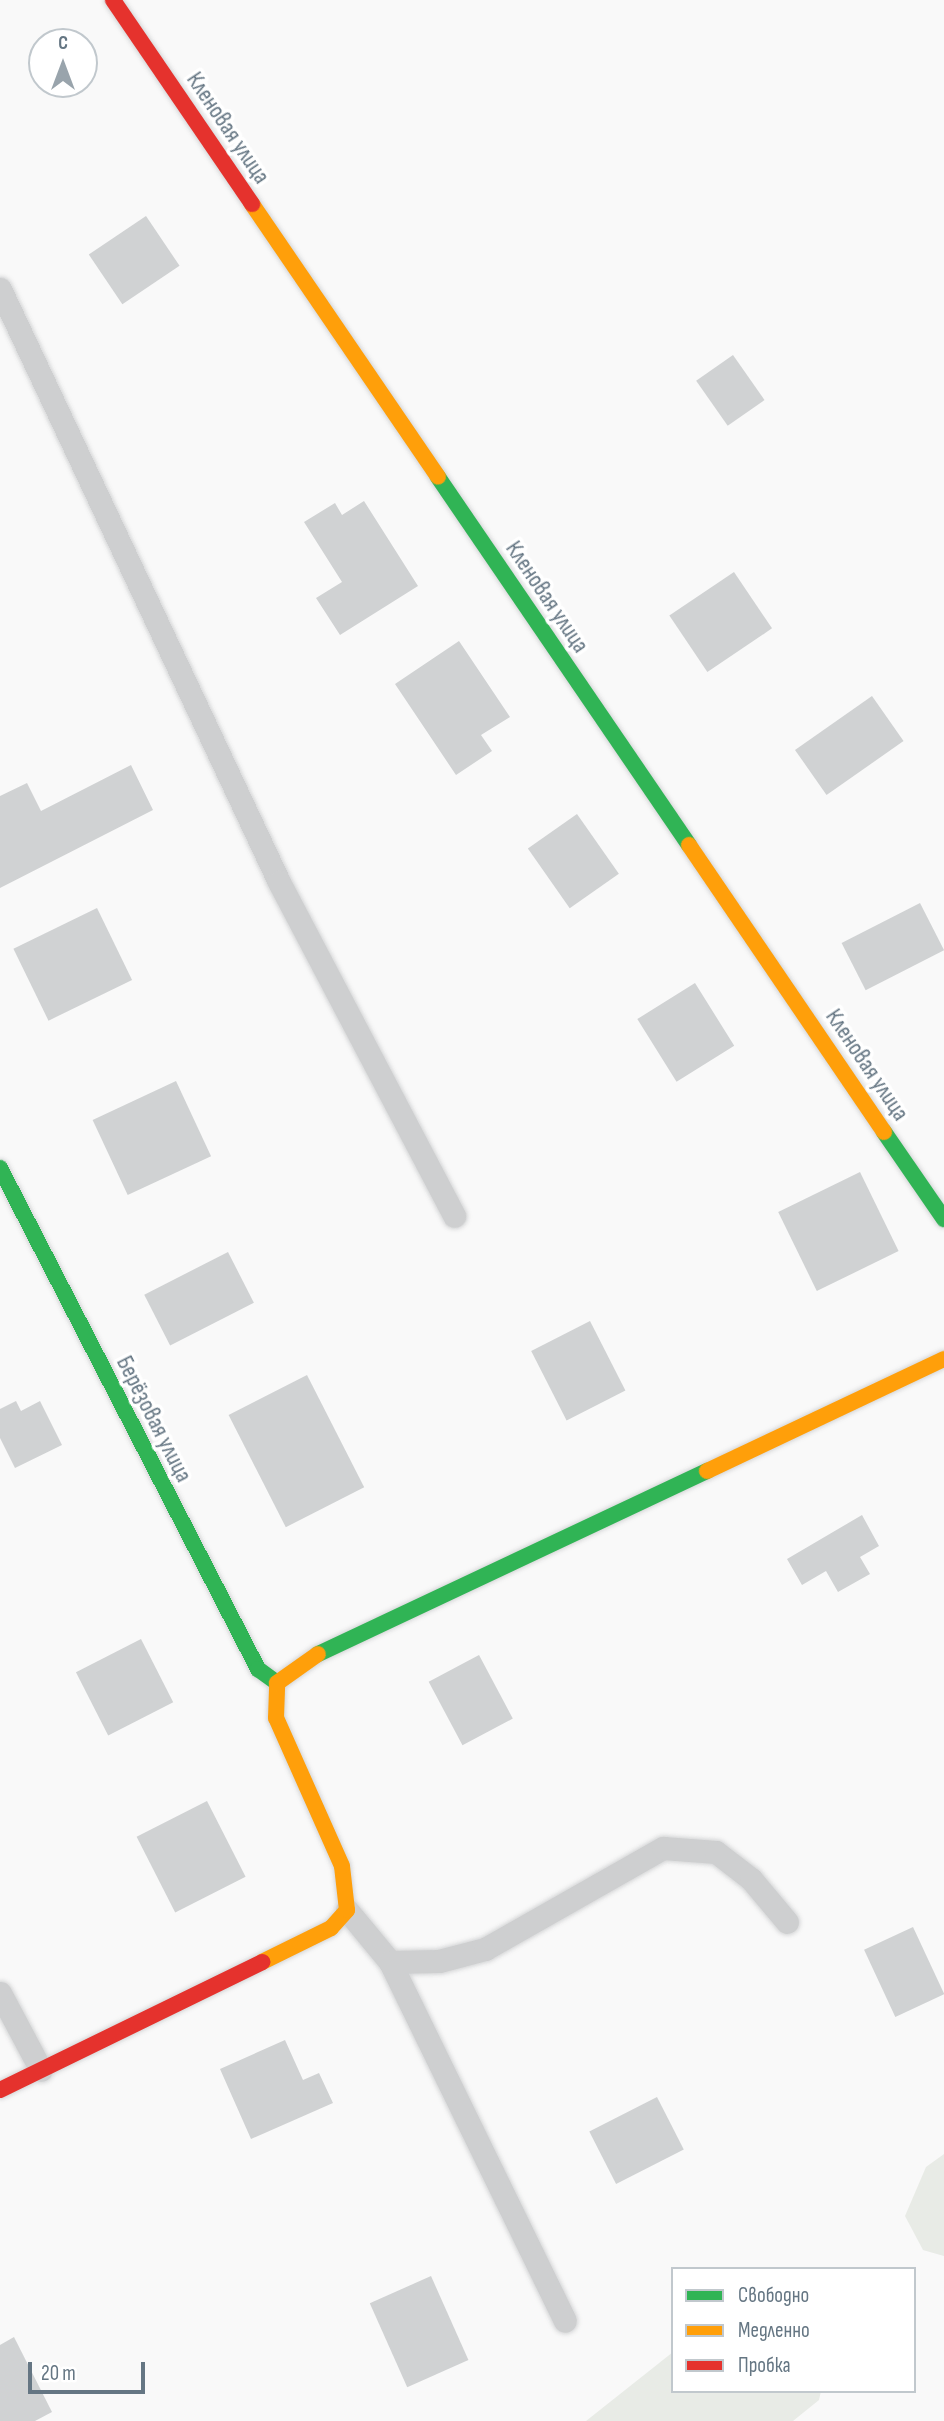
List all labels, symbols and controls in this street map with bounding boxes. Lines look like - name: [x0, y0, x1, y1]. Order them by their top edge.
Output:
- north arrow: [28, 28, 98, 98]
- text: С: [58, 32, 68, 55]
- street label: Кленовая улица: [180, 67, 276, 189]
- street label: Кленовая улица: [499, 536, 595, 658]
- street label: Кленовая улица: [819, 1004, 915, 1126]
- street label: Берёзовая улица: [110, 1351, 198, 1487]
- legend: [671, 2267, 916, 2393]
- text: Свободно: [738, 2283, 809, 2308]
- text: Медленно: [738, 2318, 810, 2343]
- scale bar: [32, 2348, 149, 2392]
- text: Пробка: [738, 2353, 791, 2378]
- text: 20 m: [41, 2361, 76, 2386]

